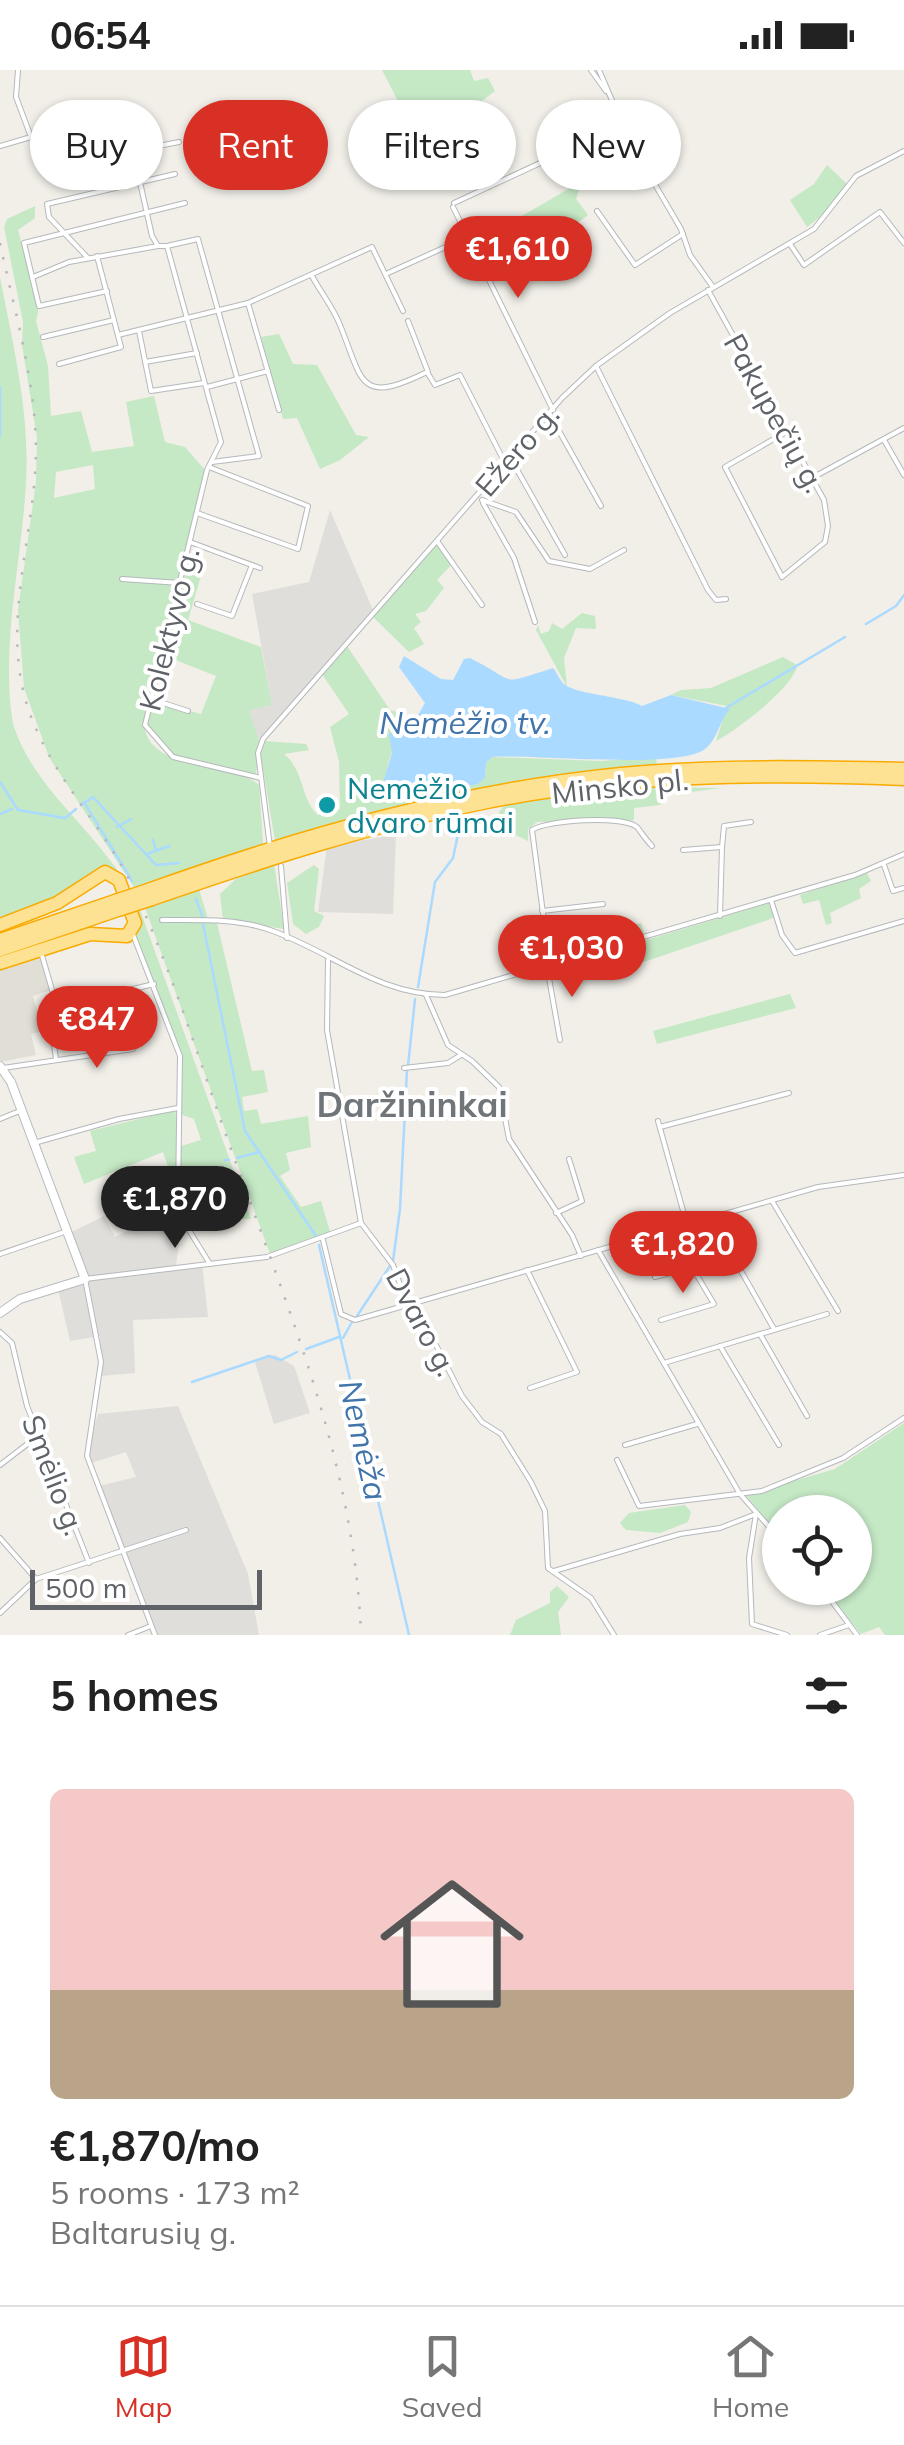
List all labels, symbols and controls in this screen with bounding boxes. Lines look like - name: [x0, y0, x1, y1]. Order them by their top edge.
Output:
- text: 06:54: [50, 11, 151, 59]
- chip: Buy: [30, 100, 163, 190]
- chip: Rent: [183, 100, 328, 190]
- chip: Filters: [348, 100, 516, 190]
- chip: New: [536, 100, 681, 190]
- pin: €1,610: [437, 216, 599, 301]
- text: €1,610: [466, 228, 570, 268]
- street label: Pakupečių g.: [716, 327, 834, 499]
- street label: Ežero g.: [467, 396, 567, 504]
- street label: Kolektyvo g.: [130, 543, 208, 715]
- water label: Nemėžio tv.: [379, 702, 551, 742]
- street label: Minsko pl.: [550, 760, 690, 812]
- place label: Nemėžio dvaro rūmai: [347, 769, 514, 841]
- marker: Nemėžio dvaro rūmai: [316, 794, 338, 816]
- pin: €1,030: [491, 915, 653, 1000]
- text: €1,030: [520, 927, 624, 967]
- pin: €847: [38, 986, 156, 1071]
- text: €847: [59, 998, 135, 1038]
- district label: Daržininkai: [316, 1082, 508, 1126]
- pin: €1,870: [94, 1166, 256, 1251]
- text: €1,870: [123, 1178, 227, 1218]
- pin: €1,820: [602, 1211, 764, 1296]
- text: €1,820: [631, 1223, 735, 1263]
- street label: Dvaro g.: [378, 1262, 466, 1382]
- water label: Nemėža: [331, 1376, 397, 1504]
- street label: Smėlio g.: [14, 1410, 94, 1540]
- map controls: [762, 1495, 872, 1605]
- button: locate: [762, 1495, 872, 1605]
- scale bar: [30, 1565, 262, 1610]
- text: 500 m: [45, 1570, 127, 1605]
- icon: filters: [799, 1668, 854, 1723]
- text: 5 homes: [50, 1669, 219, 1722]
- icon: home: [362, 1854, 542, 2034]
- text: €1,870/mo: [50, 2119, 260, 2172]
- text: 5 rooms · 173 m²: [50, 2172, 300, 2212]
- text: Baltarusių g.: [50, 2212, 236, 2252]
- tab: Map: [115, 2329, 172, 2424]
- tab: Saved: [402, 2329, 483, 2424]
- tab: Home: [712, 2329, 789, 2424]

